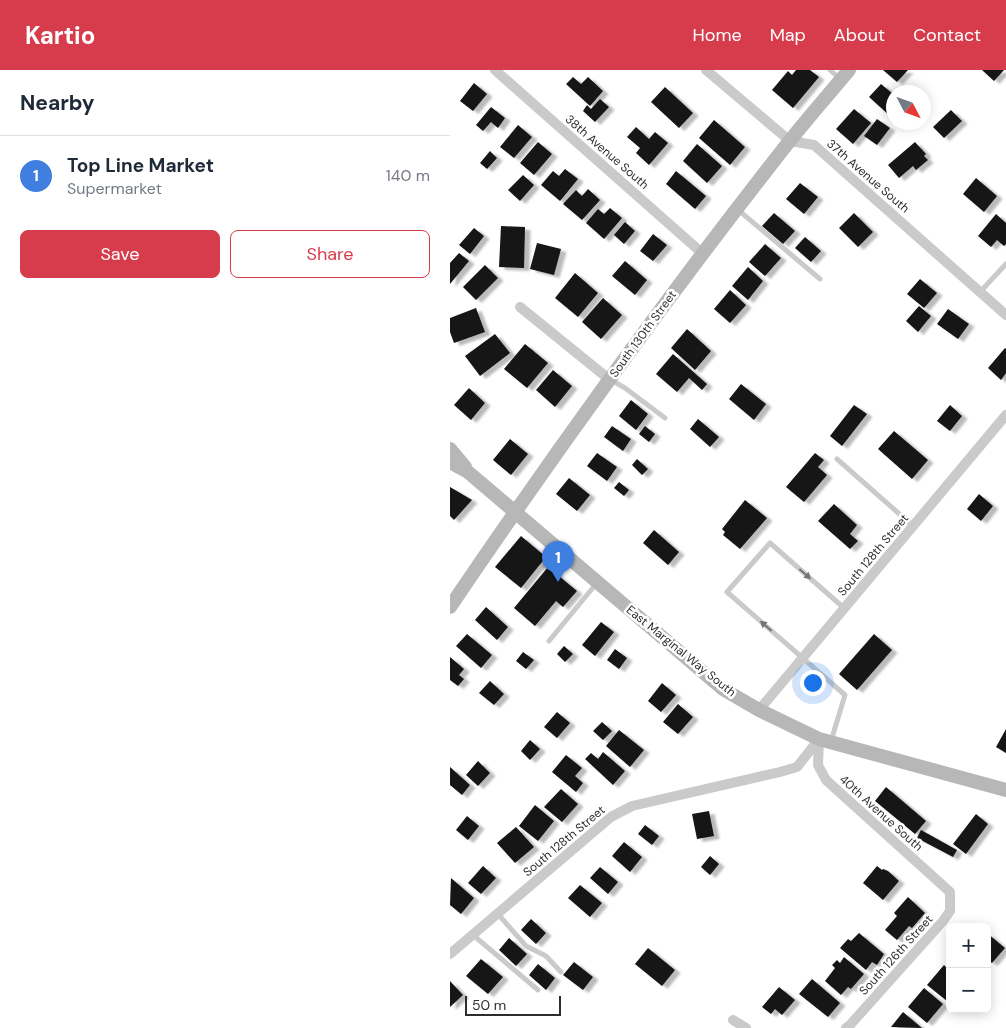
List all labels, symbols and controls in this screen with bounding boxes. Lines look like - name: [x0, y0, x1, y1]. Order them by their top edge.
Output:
- text: Kartio: [25, 20, 95, 51]
- text: Home: [692, 23, 742, 47]
- text: Map: [770, 23, 806, 47]
- text: About: [834, 23, 885, 47]
- text: Contact: [913, 23, 981, 47]
- north arrow: [886, 85, 931, 130]
- text: Nearby: [20, 89, 94, 117]
- street label: 38th Avenue South: [562, 111, 652, 193]
- street label: 37th Avenue South: [823, 136, 913, 216]
- text: Top Line Market: [67, 153, 214, 178]
- text: 1: [33, 165, 39, 186]
- text: 140 m: [386, 165, 430, 186]
- text: Supermarket: [67, 178, 162, 199]
- button: Save: [20, 230, 220, 278]
- button: Share: [230, 230, 430, 278]
- street label: South 130th Street: [606, 287, 680, 381]
- street label: South 128th Street: [834, 510, 912, 599]
- pin: 1: [542, 541, 574, 582]
- one-way arrow: [799, 568, 811, 579]
- street label: East Marginal Way South: [623, 602, 739, 700]
- one-way arrow: [760, 620, 773, 631]
- your location: [800, 670, 826, 696]
- street label: 40th Avenue South: [836, 771, 926, 855]
- street label: South 128th Street: [520, 802, 609, 880]
- street label: South 126th Street: [856, 911, 937, 999]
- map controls: [946, 923, 991, 1013]
- button: +: [946, 923, 991, 968]
- button: −: [946, 968, 991, 1013]
- scale bar: [465, 993, 561, 1016]
- text: 50 m: [472, 996, 506, 1014]

